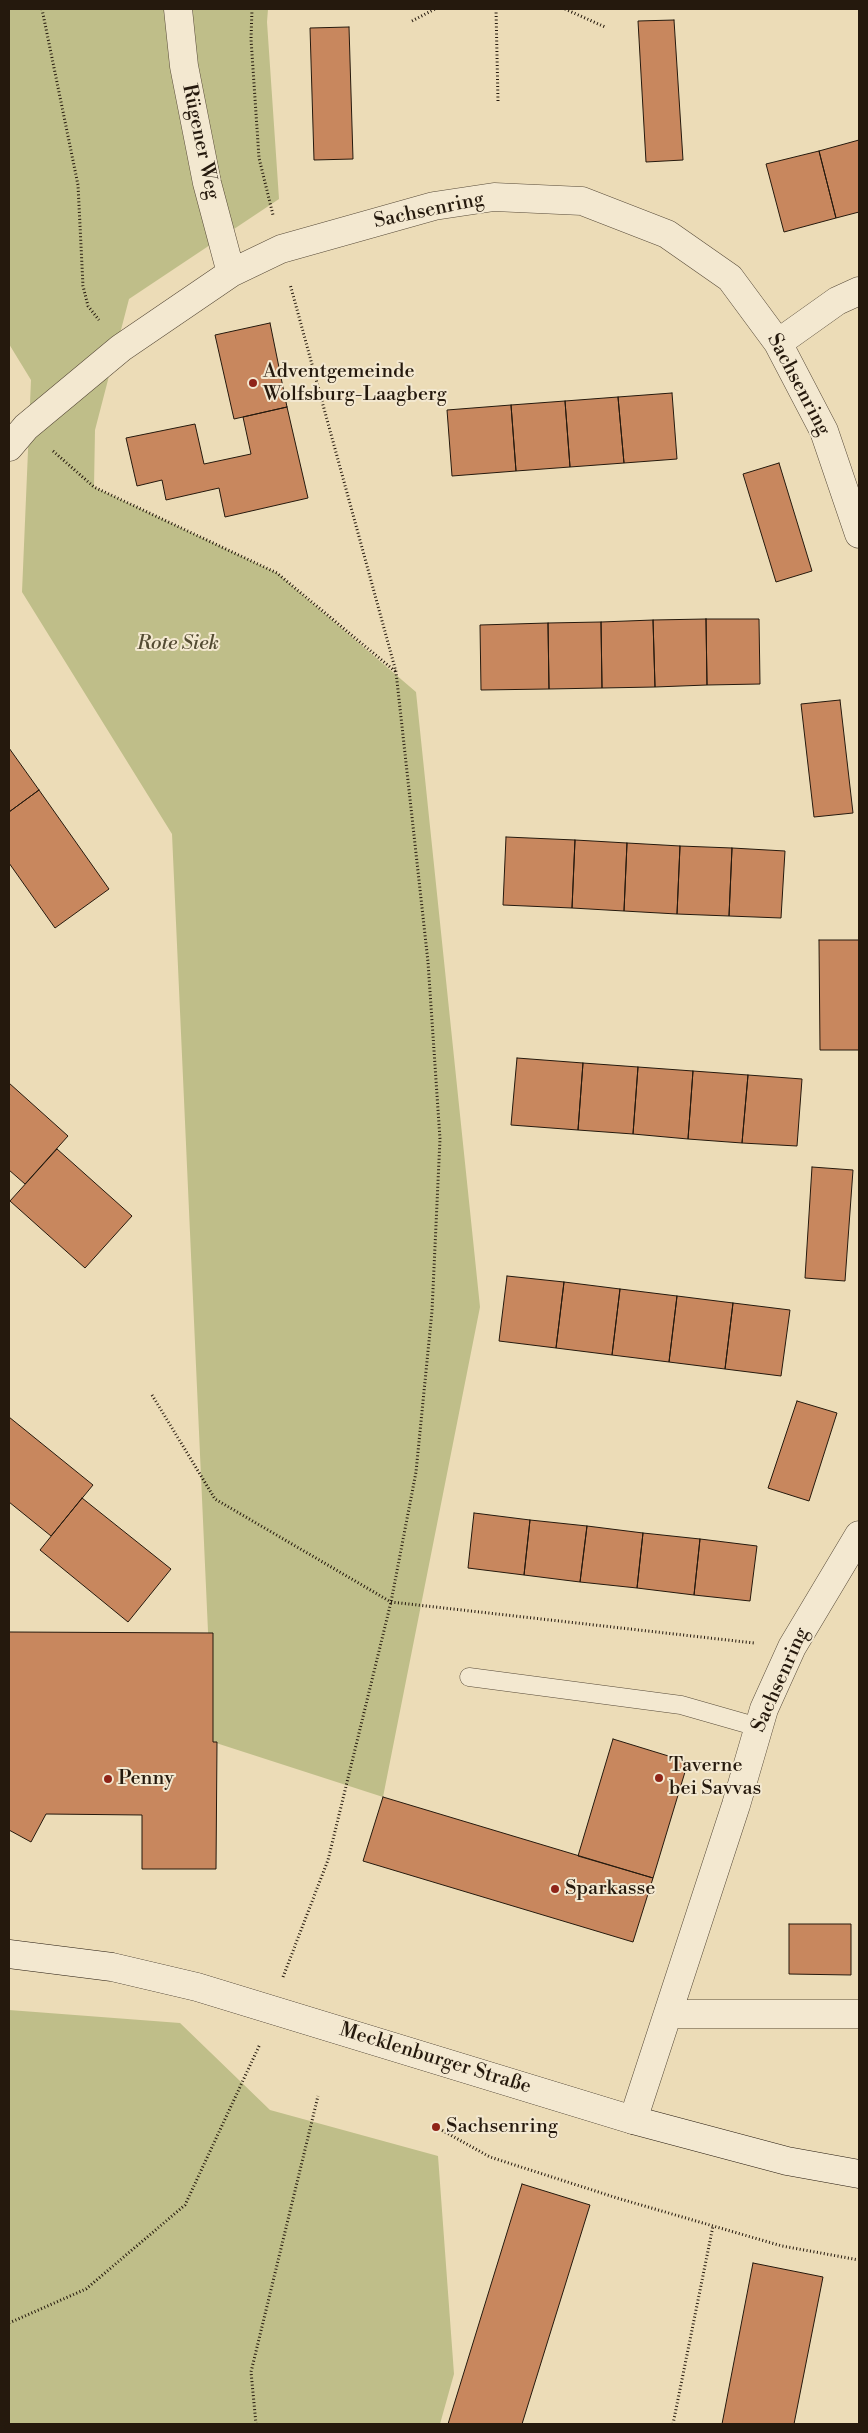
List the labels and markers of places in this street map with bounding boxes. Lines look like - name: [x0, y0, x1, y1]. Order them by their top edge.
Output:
- place label: Adventgemeinde Wolfsburg-Laagberg: [263, 360, 447, 407]
- marker: Adventgemeinde Wolfsburg-Laagberg: [247, 377, 259, 389]
- place label: Taverne bei Savvas: [669, 1754, 761, 1801]
- place label: Penny: [118, 1767, 174, 1791]
- marker: Taverne bei Savvas: [653, 1772, 665, 1784]
- marker: Penny: [102, 1773, 114, 1785]
- place label: Sparkasse: [565, 1877, 655, 1901]
- marker: Sparkasse: [549, 1883, 561, 1895]
- place label: Sachsenring: [446, 2115, 558, 2139]
- marker: Sachsenring: [430, 2121, 442, 2133]

